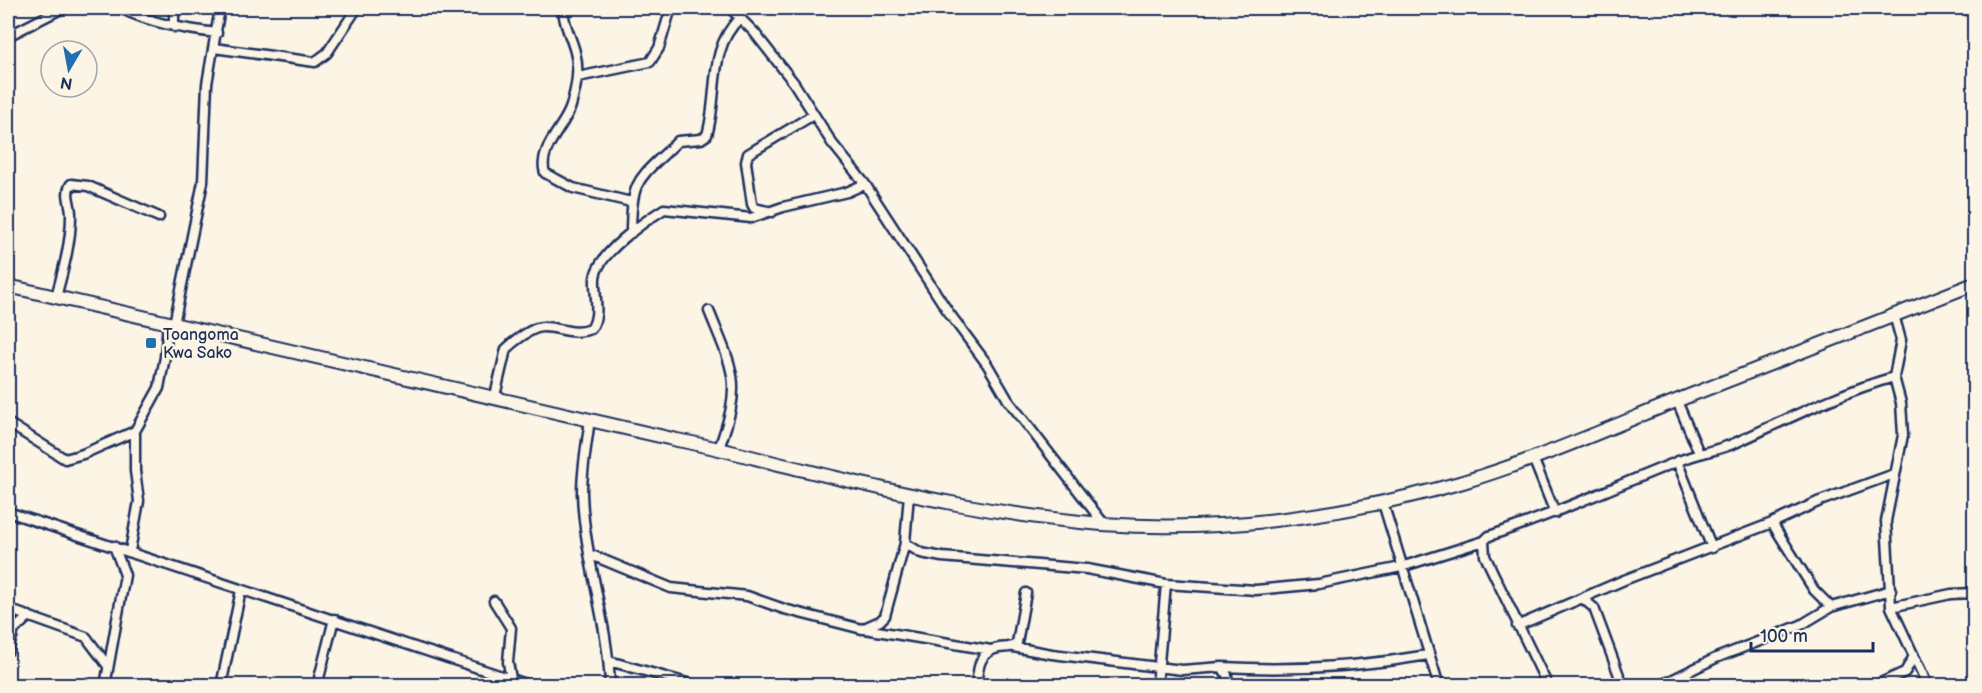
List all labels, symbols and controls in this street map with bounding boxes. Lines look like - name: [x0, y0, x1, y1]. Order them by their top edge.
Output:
- north arrow: [39, 39, 99, 99]
- text: N: [59, 72, 74, 93]
- place label: Toangoma Kwa Sako: [163, 326, 239, 363]
- marker: Toangoma Kwa Sako: [144, 336, 158, 350]
- scale bar: [1751, 615, 1872, 653]
- text: 100 m: [1760, 626, 1808, 647]

